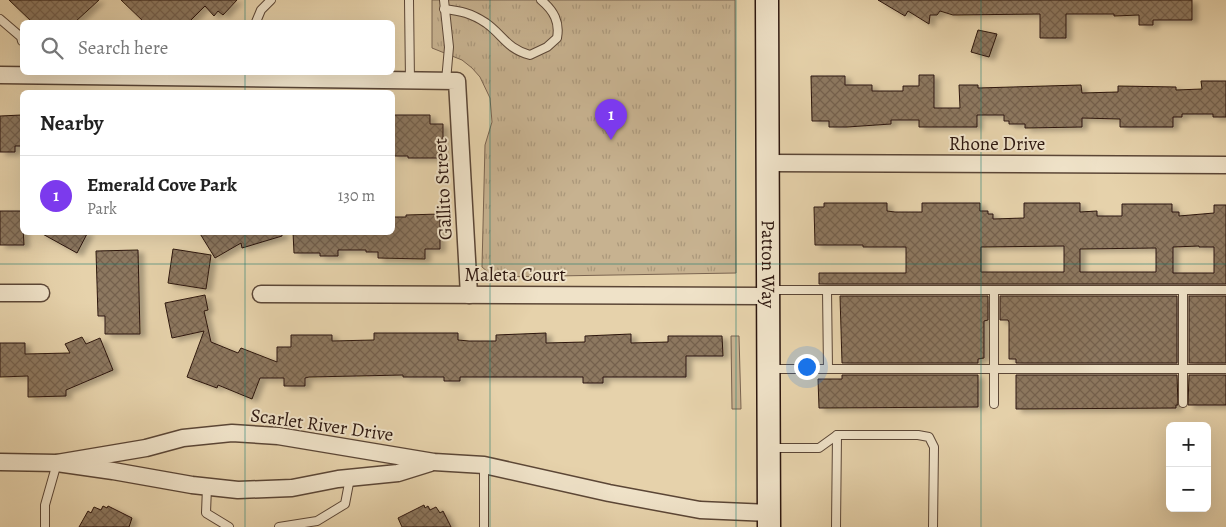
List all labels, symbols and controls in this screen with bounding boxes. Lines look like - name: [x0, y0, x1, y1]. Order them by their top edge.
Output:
- search box: [20, 20, 395, 75]
- icon: search: [38, 34, 66, 62]
- text: Search here: [78, 35, 168, 61]
- pin: 1: [595, 99, 627, 140]
- text: Nearby: [40, 109, 103, 137]
- street label: Rhone Drive: [949, 131, 1045, 157]
- street label: Gallito Street: [427, 137, 459, 241]
- text: Emerald Cove Park: [87, 172, 237, 198]
- text: 1: [53, 185, 59, 207]
- text: 130 m: [338, 185, 375, 207]
- text: Park: [87, 198, 117, 220]
- street label: Patton Way: [755, 220, 781, 309]
- street label: Maleta Court: [464, 262, 566, 288]
- your location: [794, 354, 820, 380]
- street label: Scarlet River Drive: [249, 402, 395, 448]
- map controls: [1166, 422, 1211, 512]
- button: +: [1166, 422, 1211, 467]
- button: −: [1166, 467, 1211, 512]

